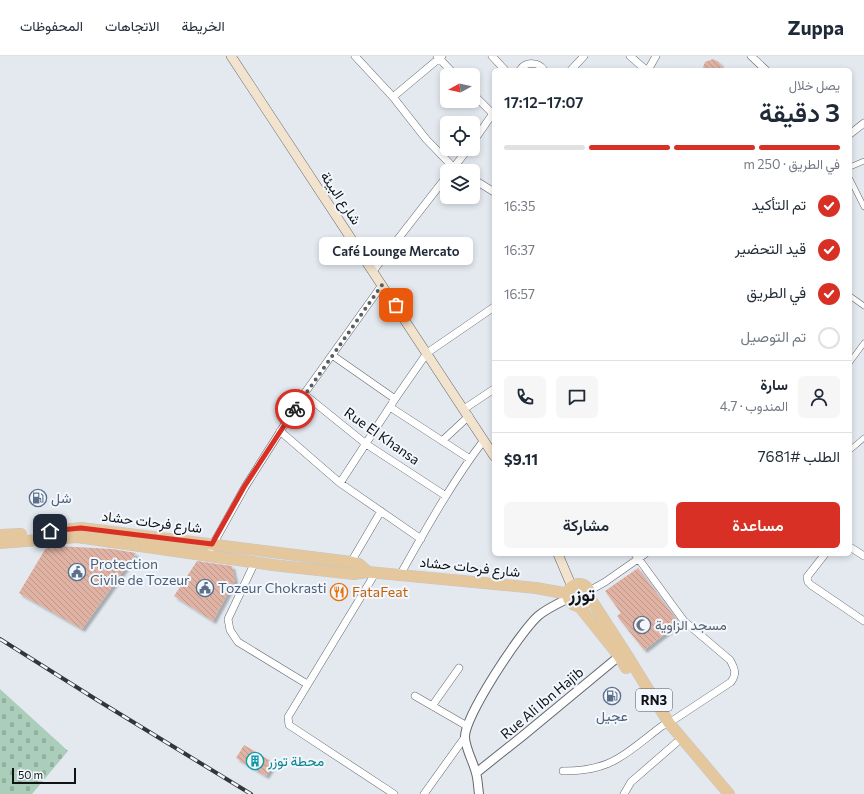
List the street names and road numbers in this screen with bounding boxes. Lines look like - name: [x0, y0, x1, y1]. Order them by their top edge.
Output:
- street label: شارع البيئة: [315, 168, 365, 229]
- street label: Rue El Khansa: [341, 403, 423, 468]
- street label: شارع فرحات حشاد: [100, 507, 203, 539]
- street label: شارع فرحات حشاد: [419, 553, 521, 583]
- street label: Rue Ali Ibn Hajib: [497, 663, 587, 742]
- road number: RN3: [636, 689, 672, 711]

